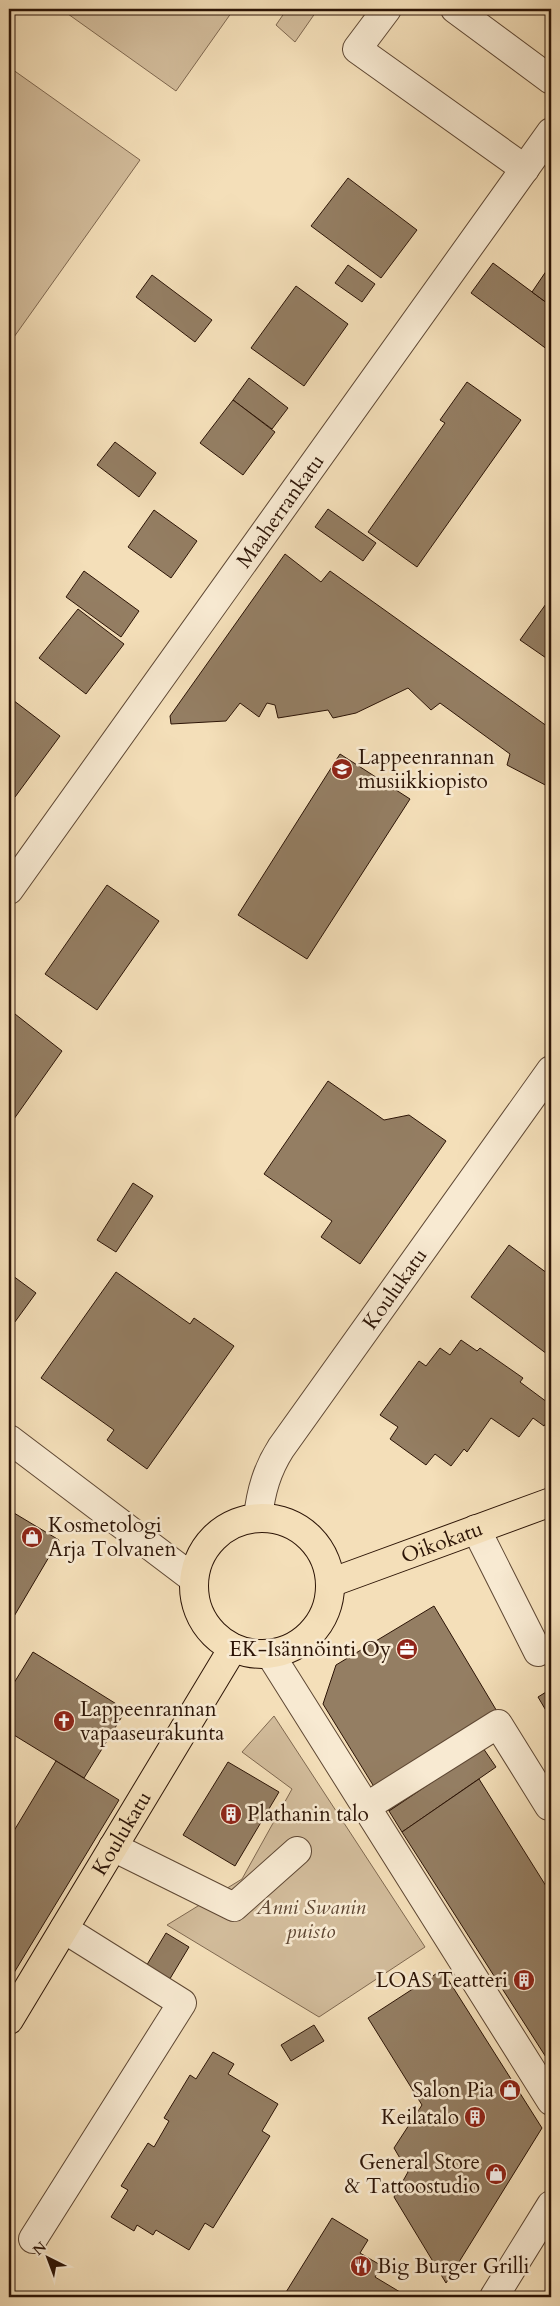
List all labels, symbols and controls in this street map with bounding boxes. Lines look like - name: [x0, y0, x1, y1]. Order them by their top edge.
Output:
- street label: Maaherrankatu: [230, 448, 331, 574]
- place label: Lappeenrannan musiikkiopisto: [358, 743, 495, 796]
- school or university icon: Lappeenrannan musiikkiopisto: [330, 757, 354, 781]
- street label: Koulukatu: [356, 1242, 434, 1336]
- place label: Kosmetologi Arja Tolvanen: [48, 1511, 176, 1564]
- street label: Oikokatu: [397, 1514, 487, 1571]
- shop icon: Kosmetologi Arja Tolvanen: [20, 1525, 44, 1549]
- place label: EK-Isännöinti Oy: [229, 1635, 391, 1664]
- office icon: EK-Isännöinti Oy: [395, 1637, 419, 1661]
- place label: Lappeenrannan vapaaseurakunta: [80, 1695, 224, 1748]
- church icon: Lappeenrannan vapaaseurakunta: [52, 1709, 76, 1733]
- street label: Koulukatu: [85, 1786, 159, 1881]
- place label: Plathanin talo: [247, 1800, 369, 1829]
- building icon: Plathanin talo: [219, 1802, 243, 1826]
- park label: Anni Swanin puisto: [255, 1893, 367, 1946]
- place label: LOAS Teatteri: [376, 1966, 508, 1995]
- building icon: LOAS Teatteri: [512, 1968, 536, 1992]
- place label: Salon Pia: [413, 2076, 494, 2105]
- shop icon: Salon Pia: [498, 2078, 522, 2102]
- place label: Keilatalo: [381, 2103, 459, 2132]
- building icon: Keilatalo: [463, 2105, 487, 2129]
- place label: General Store & Tattoostudio: [345, 2148, 480, 2201]
- shop icon: General Store & Tattoostudio: [484, 2162, 508, 2186]
- north arrow: [22, 2234, 72, 2284]
- text: N: [29, 2238, 51, 2260]
- place label: Big Burger Grilli: [377, 2252, 530, 2281]
- restaurant icon: Big Burger Grilli: [349, 2254, 373, 2278]

